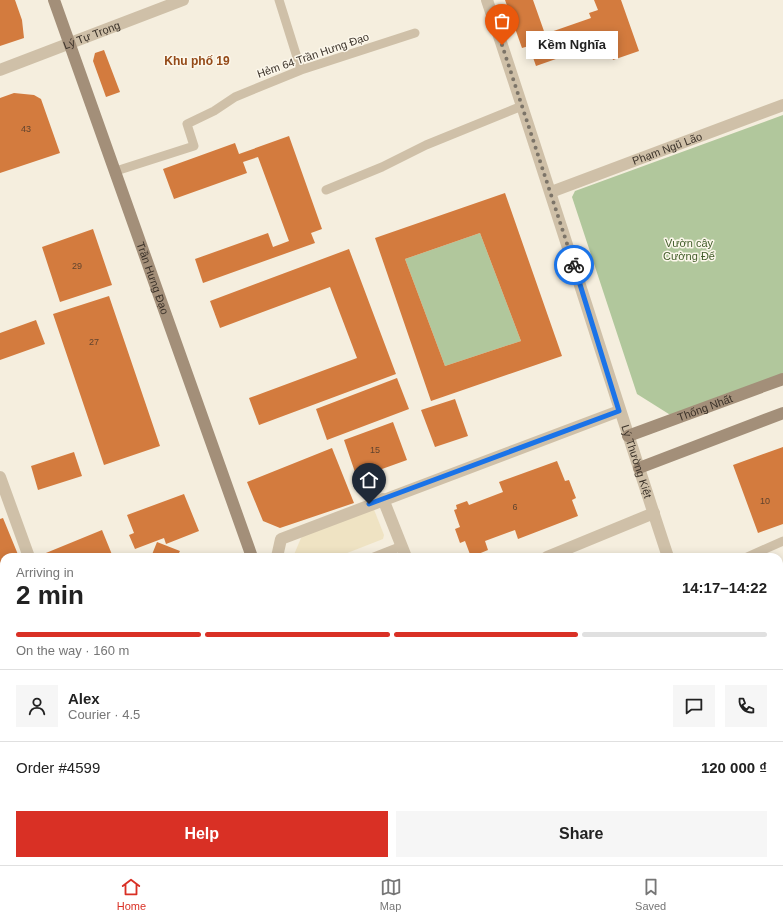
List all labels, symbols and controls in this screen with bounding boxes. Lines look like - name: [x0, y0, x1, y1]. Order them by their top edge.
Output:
- pin: [485, 4, 519, 45]
- icon: bag: [491, 10, 513, 32]
- street label: Lý Tự Trọng: [61, 19, 122, 51]
- street label: Hẻm 64 Trần Hưng Đạo: [256, 30, 370, 80]
- callout: Kềm Nghĩa: [526, 31, 618, 59]
- text: Kềm Nghĩa: [538, 37, 606, 52]
- district label: Khu phố 19: [164, 54, 230, 68]
- house number: 43: [21, 124, 31, 134]
- street label: Phạm Ngũ Lão: [631, 130, 704, 167]
- park label: Vườn cây Cường Để: [663, 237, 715, 262]
- street label: Trần Hưng Đạo: [134, 240, 171, 316]
- courier: [554, 245, 594, 285]
- icon: bike: [563, 254, 585, 276]
- house number: 29: [72, 261, 82, 271]
- house number: 27: [89, 337, 99, 347]
- street label: Thống Nhất: [676, 392, 734, 423]
- street label: Lý Thường Kiệt: [619, 423, 654, 499]
- house number: 15: [370, 445, 380, 455]
- pin: [352, 463, 386, 504]
- icon: home: [358, 469, 380, 491]
- house number: 10: [760, 496, 770, 506]
- house number: 6: [512, 502, 518, 512]
- text: Arriving in: [16, 565, 74, 580]
- text: 14:17–14:22: [682, 579, 767, 596]
- text: 2 min: [16, 580, 84, 610]
- text: On the way · 160 m: [16, 643, 129, 658]
- button: person: [16, 685, 58, 727]
- button: chat: [673, 685, 715, 727]
- button: phone: [725, 685, 767, 727]
- text: Alex: [68, 690, 100, 707]
- text: Courier · 4.5: [68, 707, 140, 722]
- text: Order #4599: [16, 759, 100, 776]
- text: 120 000 ₫: [701, 759, 767, 776]
- button: Help: [16, 811, 388, 857]
- button: Share: [396, 811, 767, 857]
- tab: Home: [117, 876, 146, 912]
- tab: Map: [380, 876, 402, 912]
- tab: Saved: [635, 876, 666, 912]

